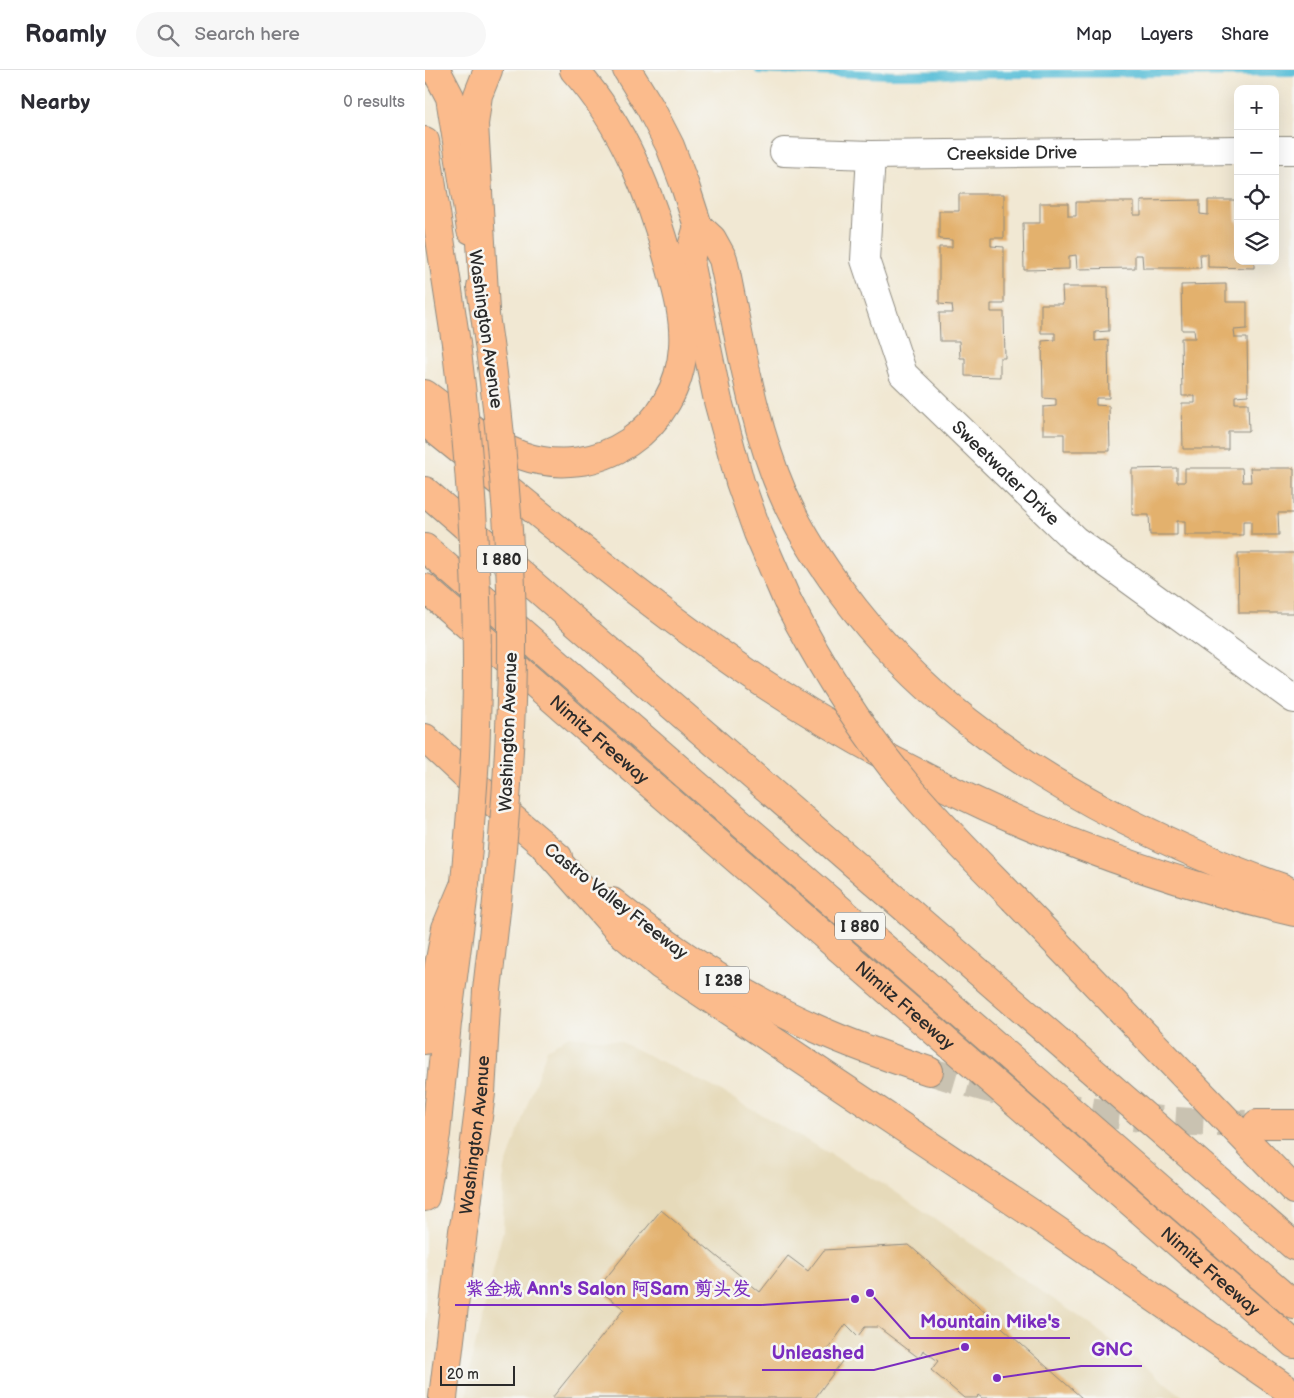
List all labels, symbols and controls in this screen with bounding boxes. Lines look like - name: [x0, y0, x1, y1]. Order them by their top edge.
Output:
- search box: [136, 12, 486, 57]
- text: Roamly: [25, 20, 106, 49]
- icon: search: [154, 21, 182, 49]
- text: Search here: [194, 23, 300, 46]
- text: Map: [1076, 24, 1112, 45]
- text: Layers: [1140, 24, 1193, 45]
- text: Share: [1221, 24, 1269, 45]
- map controls: [1234, 85, 1279, 265]
- button: +: [1234, 85, 1279, 130]
- text: Nearby: [20, 90, 90, 115]
- text: 0 results: [343, 93, 405, 112]
- button: −: [1234, 130, 1279, 175]
- street label: Creekside Drive: [947, 142, 1078, 165]
- button: locate: [1234, 175, 1279, 220]
- button: layers: [1234, 220, 1279, 265]
- street label: Washington Avenue: [464, 248, 507, 410]
- street label: Sweetwater Drive: [947, 417, 1064, 530]
- road number: I 880: [477, 546, 527, 572]
- street label: Washington Avenue: [495, 651, 522, 812]
- street label: Nimitz Freeway: [545, 691, 653, 789]
- street label: Castro Valley Freeway: [540, 839, 692, 965]
- road number: I 880: [835, 912, 885, 939]
- street label: Nimitz Freeway: [851, 957, 959, 1055]
- road number: I 238: [699, 966, 749, 994]
- street label: Washington Avenue: [456, 1055, 494, 1216]
- street label: Nimitz Freeway: [1156, 1223, 1265, 1321]
- callout: 紫金城 Ann's Salon 阿Sam 剪头发: [455, 1271, 761, 1305]
- text: 紫金城 Ann's Salon 阿Sam 剪头发: [465, 1278, 751, 1301]
- callout: Mountain Mike's: [910, 1304, 1070, 1338]
- text: Mountain Mike's: [920, 1311, 1060, 1334]
- callout: GNC: [1081, 1332, 1142, 1366]
- callout: Unleashed: [762, 1336, 874, 1370]
- text: GNC: [1091, 1339, 1133, 1362]
- text: Unleashed: [772, 1342, 864, 1365]
- scale bar: [440, 1363, 515, 1386]
- text: 20 m: [447, 1366, 479, 1383]

